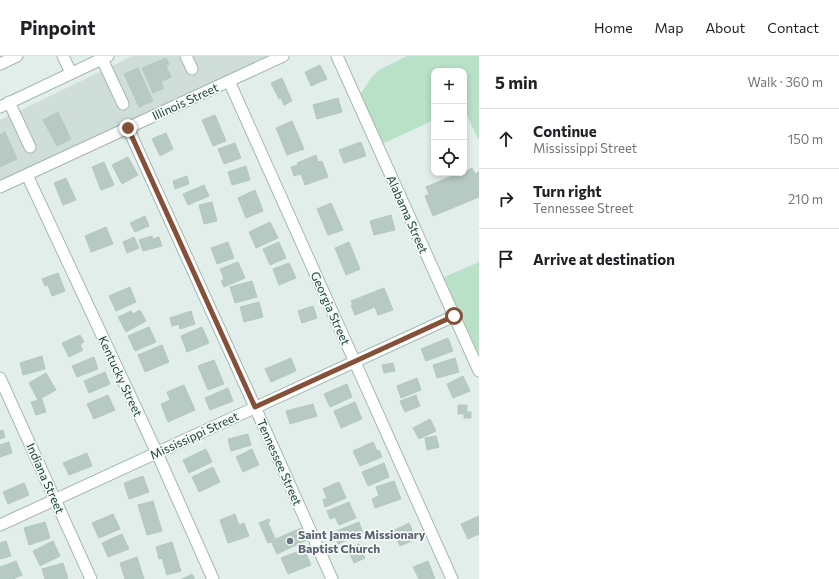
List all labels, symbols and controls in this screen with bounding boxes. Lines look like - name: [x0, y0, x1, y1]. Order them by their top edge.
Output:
- text: Pinpoint: [20, 16, 96, 39]
- text: Home: [594, 19, 633, 36]
- text: Map: [655, 19, 683, 36]
- text: About: [705, 19, 745, 36]
- text: Contact: [767, 19, 819, 36]
- map controls: [431, 68, 467, 176]
- button: +: [431, 68, 467, 104]
- text: 5 min: [495, 72, 538, 93]
- text: Walk · 360 m: [748, 74, 823, 90]
- street label: Illinois Street: [150, 80, 220, 122]
- button: −: [431, 104, 467, 140]
- route end: [119, 119, 137, 137]
- text: Continue: [533, 122, 597, 140]
- icon: ahead: [495, 128, 517, 150]
- text: 150 m: [788, 131, 823, 147]
- button: locate: [431, 140, 467, 176]
- text: Mississippi Street: [533, 140, 637, 156]
- street label: Alabama Street: [385, 173, 431, 255]
- text: Turn right: [533, 182, 602, 200]
- icon: right: [495, 188, 517, 210]
- text: 210 m: [788, 191, 823, 207]
- text: Tennessee Street: [533, 200, 634, 216]
- icon: arrive: [495, 248, 517, 270]
- text: Arrive at destination: [533, 250, 675, 268]
- street label: Georgia Street: [309, 269, 354, 347]
- route start: [445, 307, 463, 325]
- street label: Kentucky Street: [96, 333, 146, 419]
- street label: Mississippi Street: [148, 408, 241, 462]
- street label: Tennessee Street: [255, 417, 305, 507]
- street label: Indiana Street: [24, 440, 68, 516]
- place label: Saint James Missionary Baptist Church: [298, 527, 426, 555]
- marker: Saint James Missionary Baptist Church: [285, 536, 295, 546]

